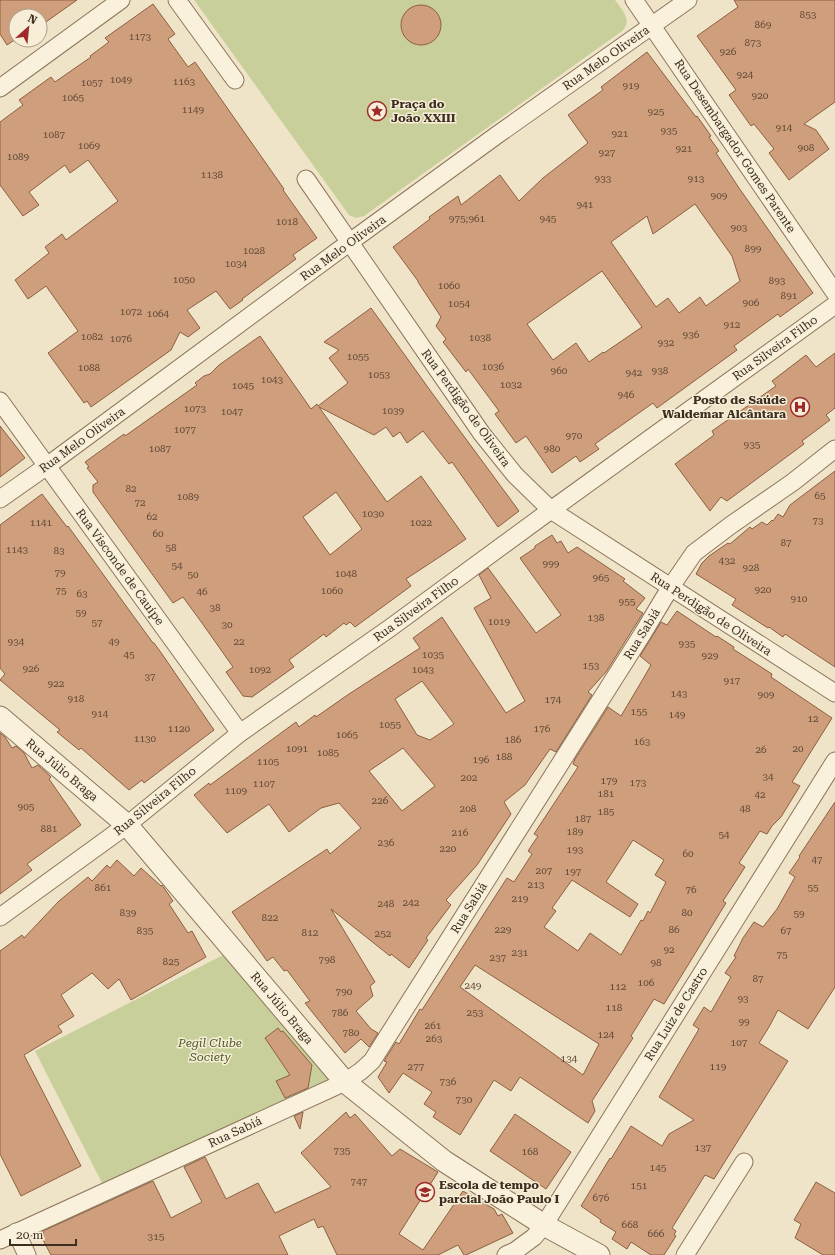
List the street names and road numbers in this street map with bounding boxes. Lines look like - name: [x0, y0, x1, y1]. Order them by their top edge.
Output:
- street label: Rua Melo Oliveira: [560, 23, 652, 93]
- street label: Rua Desembargador Gomes Parente: [672, 57, 799, 236]
- street label: Rua Melo Oliveira: [297, 212, 389, 284]
- street label: Rua Silveira Filho: [730, 313, 820, 383]
- street label: Rua Perdigão de Oliveira: [419, 347, 514, 470]
- street label: Rua Melo Oliveira: [36, 404, 128, 476]
- street label: Rua Visconde de Cauípe: [73, 506, 167, 628]
- street label: Rua Perdigão de Oliveira: [648, 570, 775, 659]
- street label: Rua Silveira Filho: [371, 574, 461, 644]
- street label: Rua Sabiá: [621, 606, 663, 662]
- street label: Rua Júlio Braga: [23, 736, 101, 804]
- street label: Rua Silveira Filho: [111, 764, 199, 838]
- street label: Rua Sabiá: [448, 880, 490, 936]
- street label: Rua Luiz de Castro: [642, 965, 710, 1063]
- street label: Rua Júlio Braga: [248, 969, 316, 1047]
- street label: Rua Sabiá: [206, 1113, 264, 1150]

